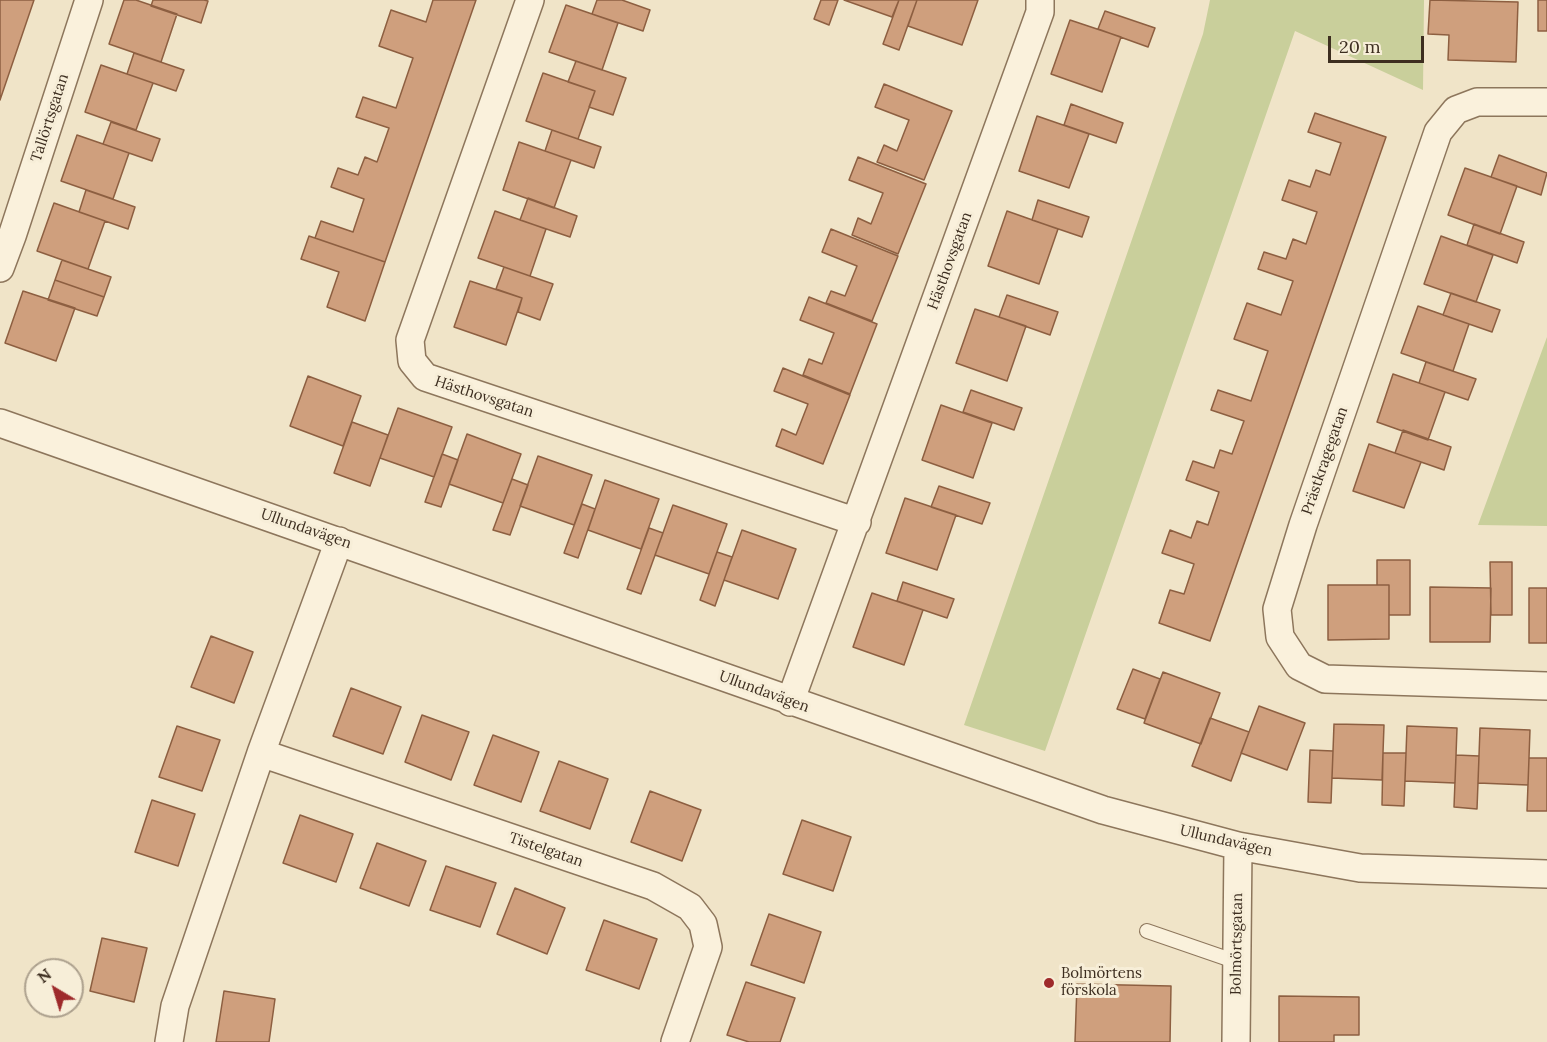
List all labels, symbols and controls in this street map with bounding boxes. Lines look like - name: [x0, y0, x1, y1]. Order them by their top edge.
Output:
- scale bar: [1331, 24, 1427, 62]
- text: 20 m: [1339, 35, 1381, 58]
- street label: Tallörtsgatan: [27, 72, 73, 164]
- street label: Hästhovsgatan: [924, 210, 976, 312]
- street label: Hästhovsgatan: [432, 373, 536, 421]
- street label: Prästkragegatan: [1298, 405, 1352, 517]
- street label: Ullundavägen: [258, 505, 354, 553]
- street label: Ullundavägen: [716, 667, 812, 717]
- street label: Ullundavägen: [1178, 822, 1274, 860]
- street label: Tistelgatan: [506, 829, 586, 871]
- street label: Bolmörtsgatan: [1227, 893, 1247, 995]
- north arrow: [24, 958, 84, 1018]
- text: N: [33, 964, 55, 987]
- place label: Bolmörtens förskola: [1061, 965, 1142, 1000]
- marker: Bolmörtens förskola: [1042, 976, 1056, 990]

